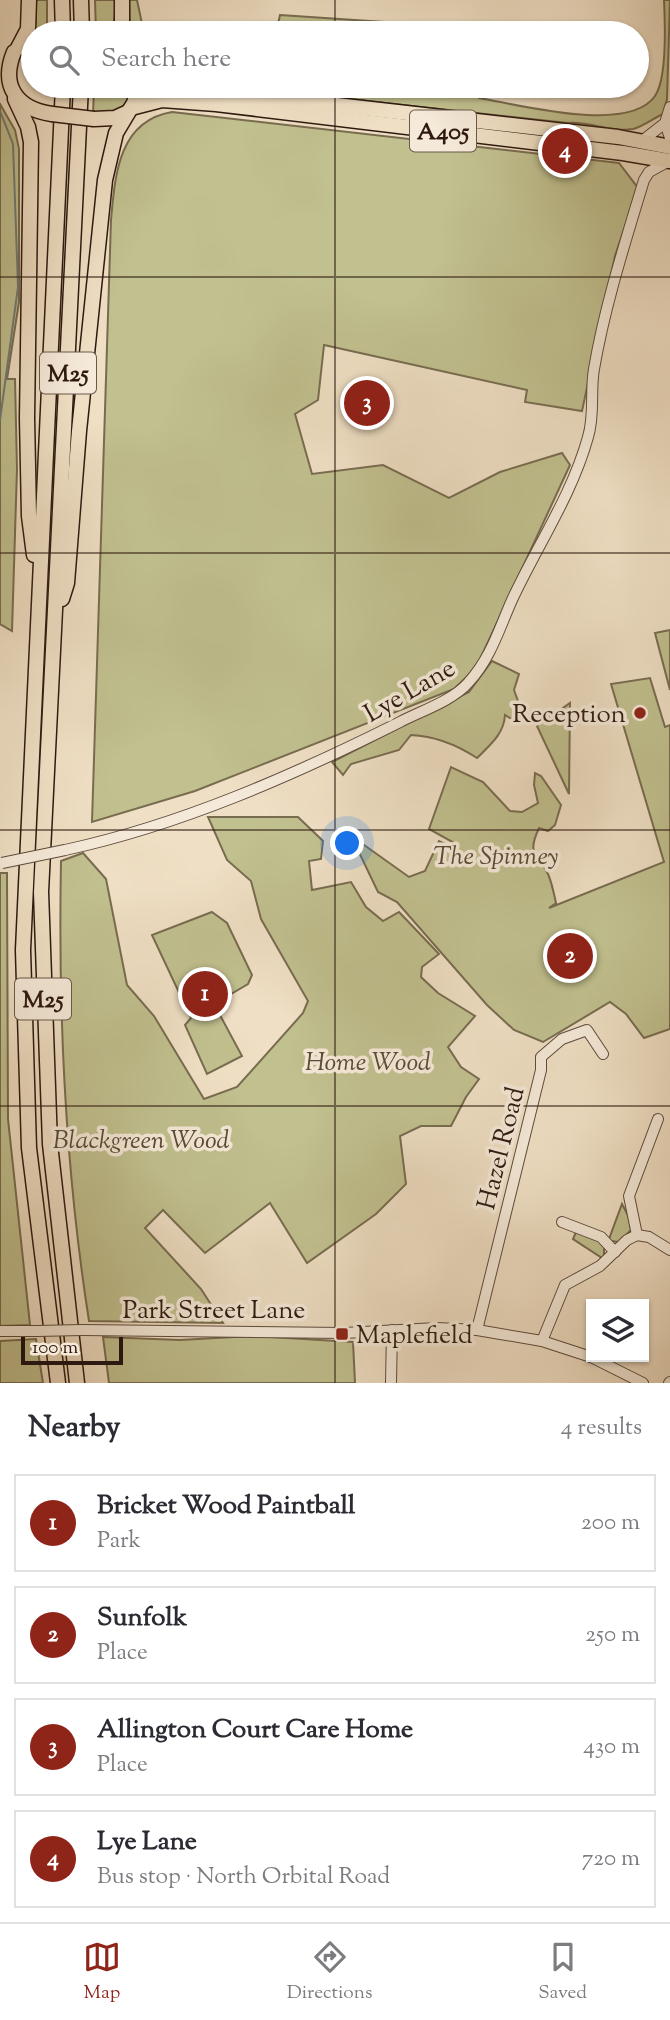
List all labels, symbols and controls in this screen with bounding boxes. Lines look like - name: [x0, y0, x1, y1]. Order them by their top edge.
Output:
- search box: [21, 21, 649, 98]
- icon: search: [45, 41, 83, 79]
- text: Search here: [101, 41, 231, 78]
- road number: A405: [410, 110, 476, 152]
- pin: 4: [542, 125, 588, 177]
- road number: M25: [40, 352, 96, 394]
- pin: 3: [344, 377, 390, 429]
- street label: Lye Lane: [358, 651, 463, 733]
- place label: Reception: [512, 697, 626, 734]
- marker: Reception: [632, 705, 648, 721]
- your location: [330, 826, 364, 860]
- park label: The Spinney: [434, 839, 558, 876]
- pin: 2: [547, 930, 593, 982]
- pin: 1: [182, 968, 228, 1020]
- road number: M25: [15, 979, 71, 1020]
- park label: Home Wood: [305, 1045, 431, 1082]
- street label: Hazel Road: [469, 1083, 536, 1214]
- park label: Blackgreen Wood: [53, 1123, 230, 1160]
- street label: Park Street Lane: [123, 1293, 305, 1330]
- map controls: [586, 1299, 649, 1362]
- button: layers: [586, 1299, 649, 1362]
- place label: Maplefield: [356, 1318, 473, 1355]
- marker: Maplefield: [334, 1326, 350, 1342]
- scale bar: [21, 1334, 122, 1366]
- text: 100 m: [32, 1335, 78, 1362]
- text: Nearby: [28, 1407, 120, 1450]
- text: 4 results: [561, 1412, 642, 1445]
- text: Bricket Wood Paintball: [97, 1488, 355, 1525]
- text: 1: [49, 1507, 57, 1540]
- text: 200 m: [581, 1507, 640, 1540]
- text: Park: [97, 1525, 141, 1558]
- text: Sunfolk: [97, 1600, 187, 1637]
- text: 2: [48, 1619, 58, 1652]
- text: 250 m: [585, 1619, 640, 1652]
- text: Place: [97, 1637, 148, 1670]
- text: Allington Court Care Home: [97, 1712, 413, 1749]
- text: 3: [48, 1731, 58, 1764]
- text: 430 m: [583, 1731, 640, 1764]
- text: Place: [97, 1749, 148, 1782]
- text: Lye Lane: [97, 1824, 197, 1861]
- text: 4: [47, 1843, 59, 1876]
- text: 720 m: [582, 1843, 640, 1876]
- text: Bus stop · North Orbital Road: [97, 1861, 390, 1894]
- tab: Map: [83, 1938, 121, 2007]
- tab: Directions: [287, 1938, 372, 2007]
- tab: Saved: [538, 1938, 587, 2007]

